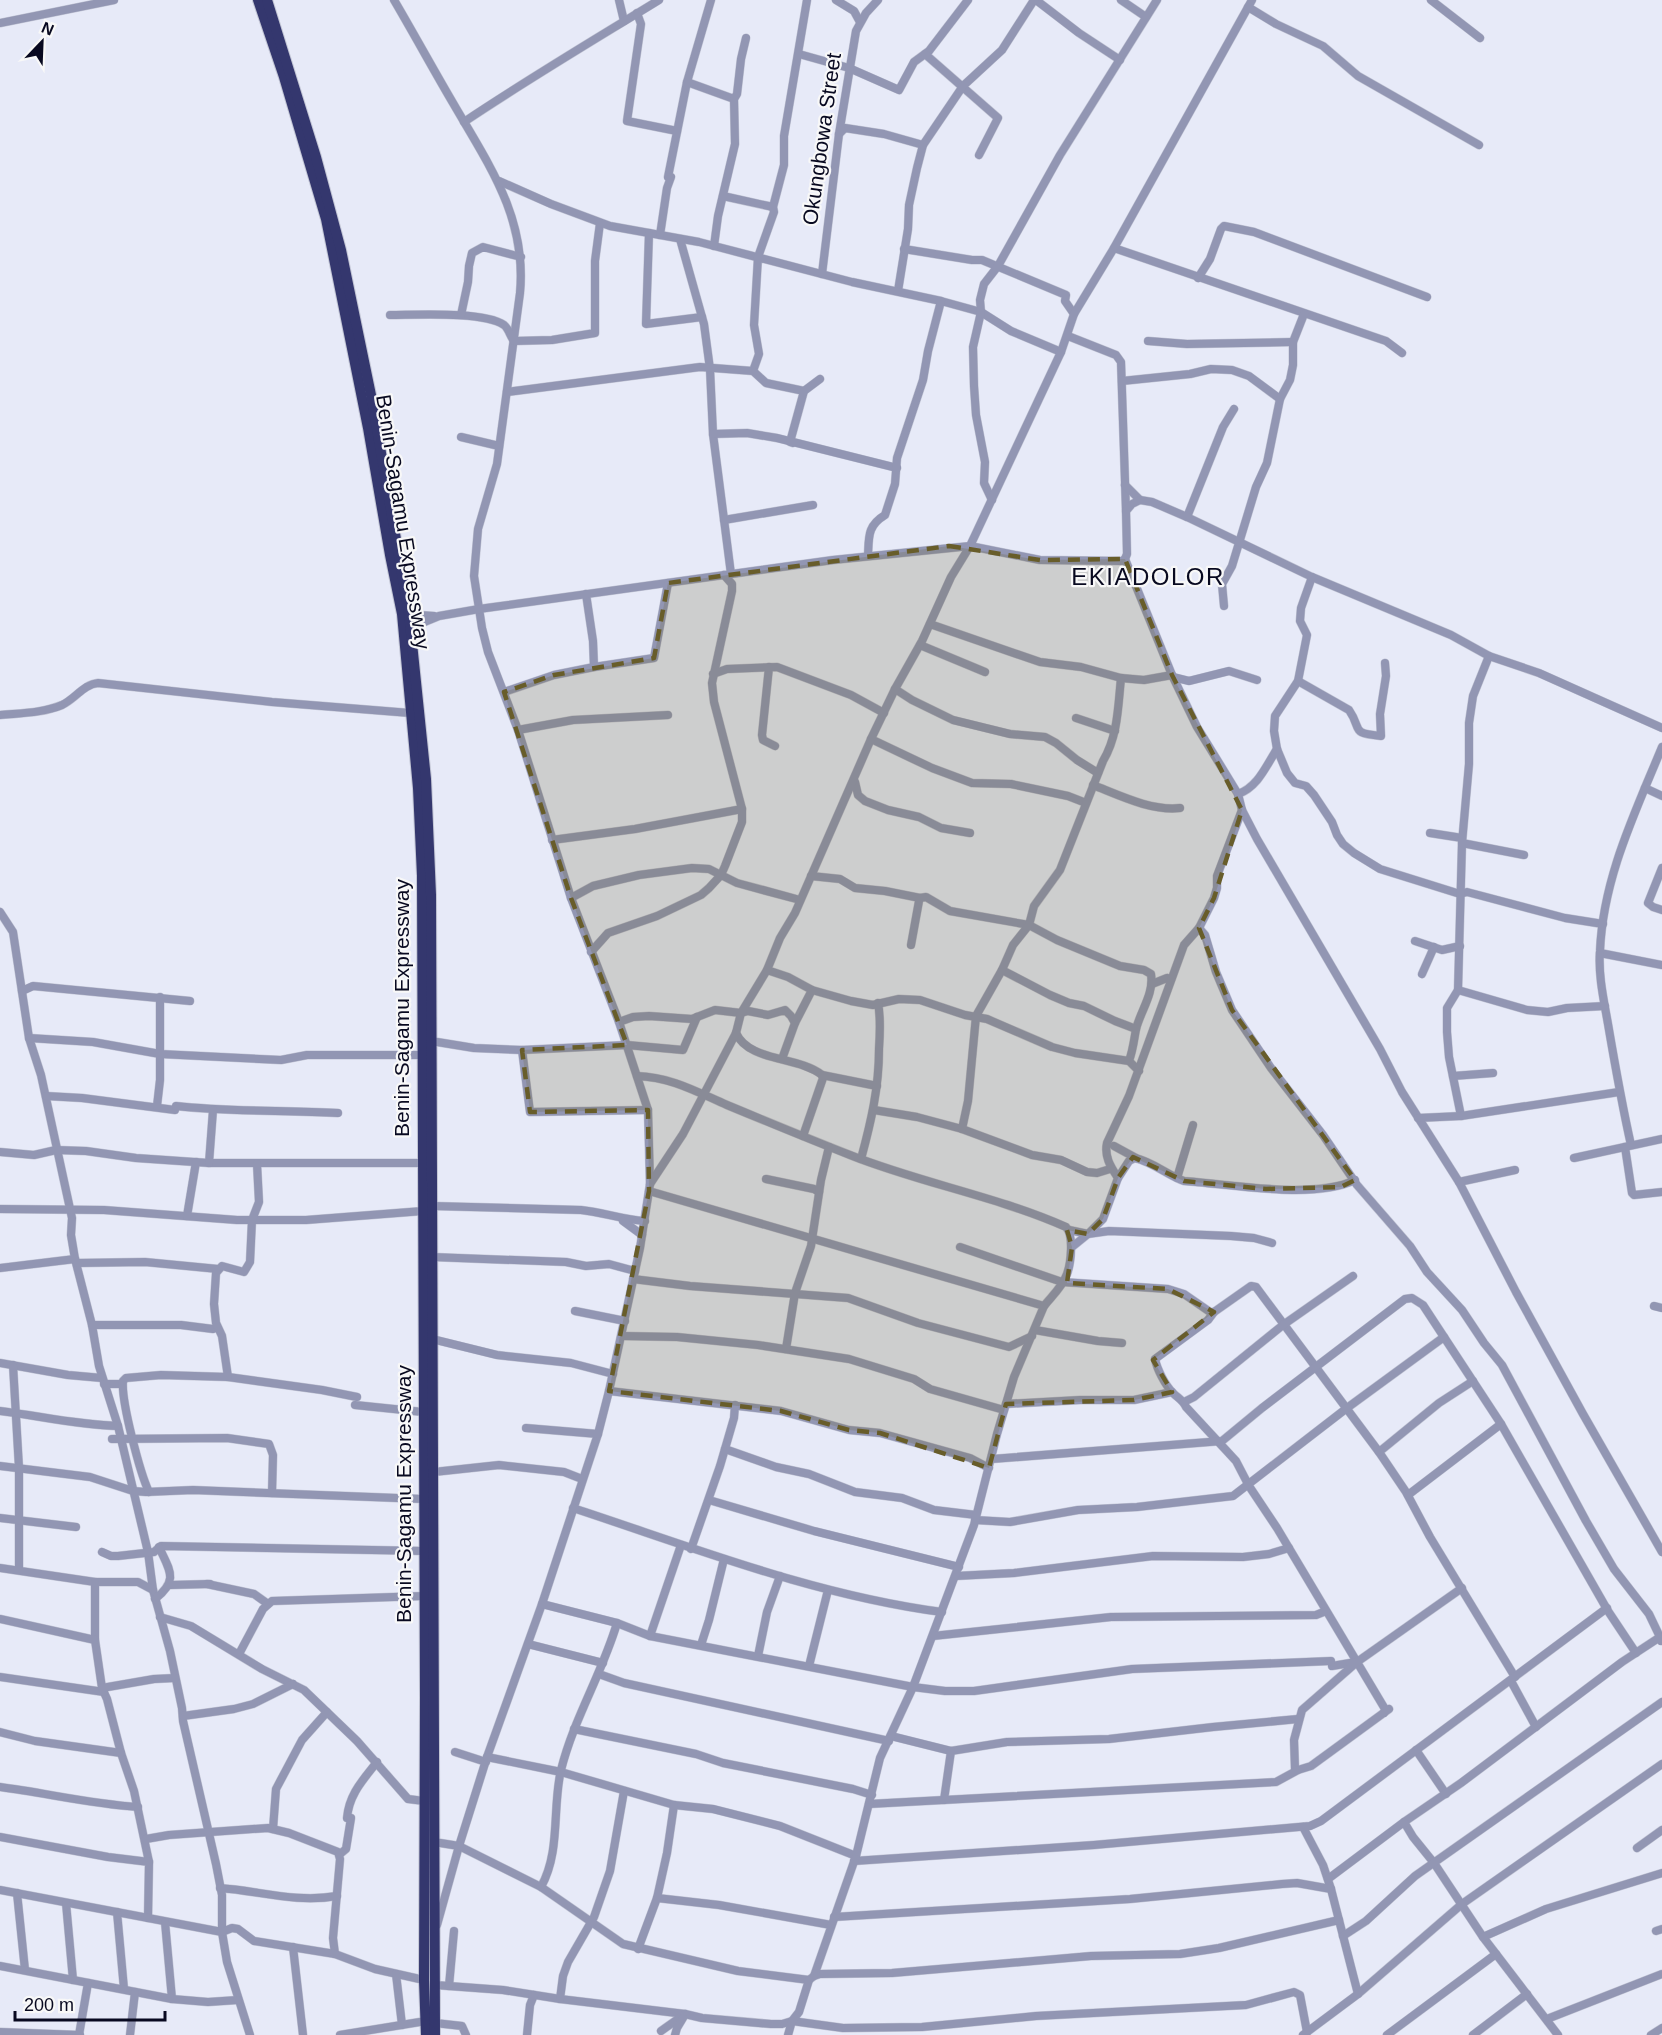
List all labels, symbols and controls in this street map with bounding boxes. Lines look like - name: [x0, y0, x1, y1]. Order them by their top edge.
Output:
- north arrow: [12, 12, 72, 72]
- text: N: [39, 19, 56, 39]
- street label: Okungbowa Street: [798, 51, 845, 227]
- street label: Benin-Sagamu Expressway: [372, 393, 435, 652]
- district label: EKIADOLOR: [1071, 563, 1225, 590]
- street label: Benin-Sagamu Expressway: [390, 879, 413, 1137]
- street label: Benin-Sagamu Expressway: [392, 1365, 415, 1623]
- scale bar: [15, 1984, 165, 2022]
- text: 200 m: [24, 1995, 74, 2015]

